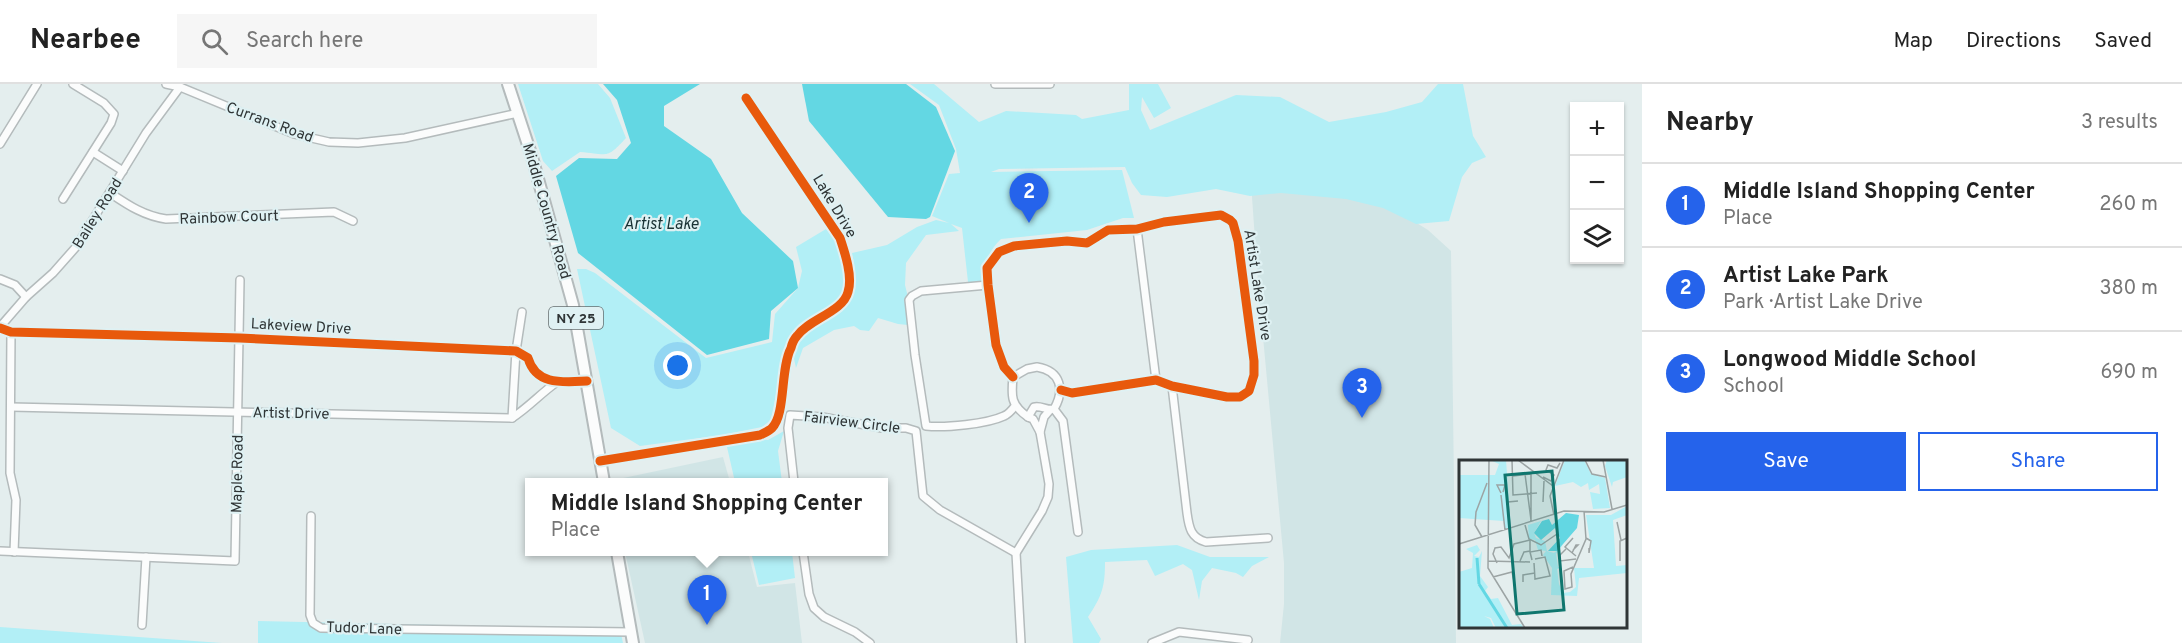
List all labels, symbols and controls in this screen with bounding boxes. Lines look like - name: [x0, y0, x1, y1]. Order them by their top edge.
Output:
- search box: [177, 14, 597, 68]
- text: Nearbee: [30, 23, 141, 59]
- icon: search: [198, 25, 231, 58]
- text: Search here: [246, 28, 363, 55]
- text: Map: [1893, 28, 1933, 55]
- text: Directions: [1966, 28, 2061, 55]
- text: Saved: [2094, 28, 2152, 55]
- street label: Currans Road: [223, 99, 316, 148]
- map controls: [1570, 102, 1624, 264]
- button: +: [1570, 102, 1624, 156]
- text: Nearby: [1666, 107, 1754, 140]
- text: 3 results: [2081, 110, 2158, 136]
- street label: Middle Country Road: [517, 141, 574, 282]
- button: −: [1570, 156, 1624, 210]
- street label: Lake Drive: [807, 171, 860, 242]
- pin: 2: [1010, 174, 1048, 223]
- street label: Bailey Road: [69, 175, 127, 253]
- text: Middle Island Shopping Center: [1723, 179, 2035, 206]
- text: 1: [1682, 192, 1690, 218]
- text: 260 m: [2099, 192, 2158, 218]
- text: Place: [1723, 206, 1773, 232]
- street label: Rainbow Court: [179, 207, 279, 230]
- button: layers: [1570, 210, 1624, 264]
- water label: Artist Lake: [623, 215, 699, 235]
- street label: Artist Lake Drive: [1238, 228, 1275, 342]
- text: Artist Lake Park: [1723, 263, 1889, 290]
- text: 2: [1679, 276, 1692, 302]
- text: 380 m: [2099, 276, 2158, 302]
- text: Park · Artist Lake Drive: [1723, 290, 1923, 316]
- road number: NY 25: [549, 307, 603, 329]
- street label: Lakeview Drive: [250, 315, 352, 340]
- text: Longwood Middle School: [1723, 347, 1976, 374]
- your location: [663, 351, 692, 380]
- text: 3: [1680, 360, 1692, 386]
- text: 690 m: [2101, 360, 2158, 386]
- pin: 3: [1342, 368, 1382, 418]
- text: School: [1723, 374, 1784, 400]
- street label: Artist Drive: [252, 404, 330, 425]
- street label: Fairview Circle: [802, 408, 901, 439]
- button: Save: [1666, 432, 1906, 491]
- button: Share: [1918, 432, 2158, 491]
- street label: Maple Road: [228, 435, 249, 513]
- inset map: [1459, 460, 1627, 628]
- popup: [525, 478, 888, 556]
- text: Middle Island Shopping Center: [551, 491, 862, 518]
- text: Place: [551, 518, 600, 544]
- pin: 1: [688, 576, 726, 625]
- street label: Tudor Lane: [326, 619, 402, 640]

